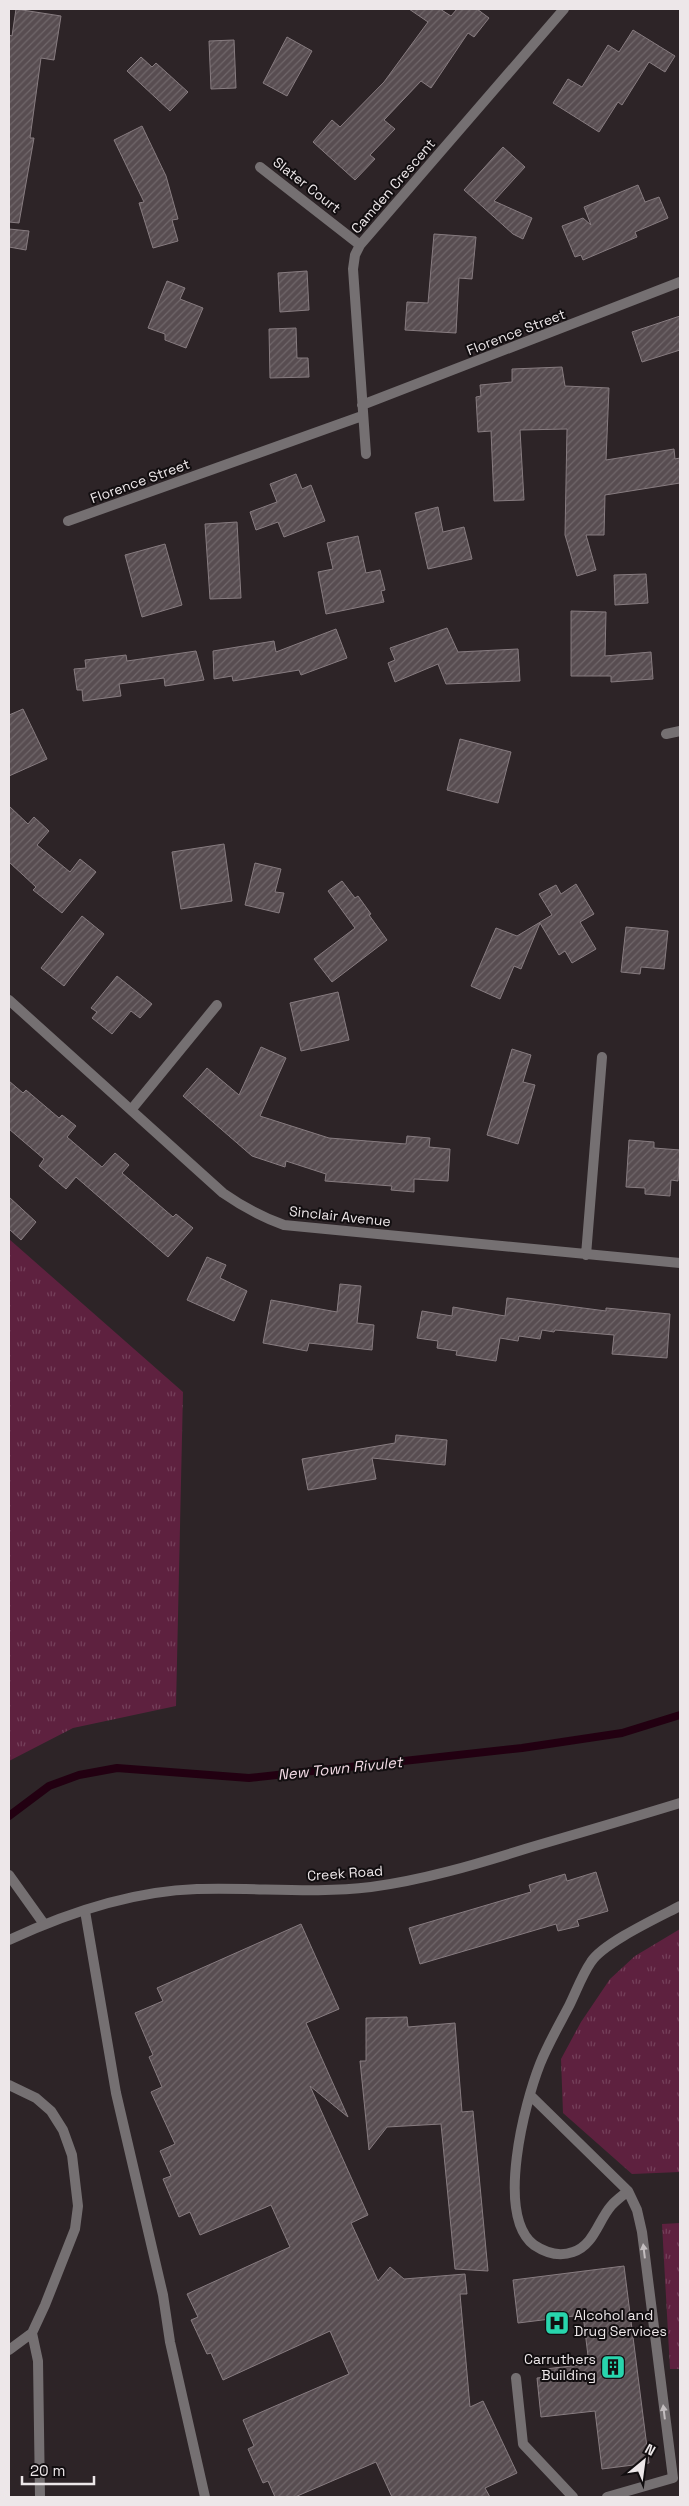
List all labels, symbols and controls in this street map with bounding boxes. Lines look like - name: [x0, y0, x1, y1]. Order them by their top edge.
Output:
- street label: Camden Crescent: [347, 135, 439, 237]
- street label: Slater Court: [270, 153, 344, 217]
- street label: Florence Street: [464, 305, 568, 359]
- street label: Florence Street: [88, 455, 192, 507]
- street label: Sinclair Avenue: [288, 1202, 392, 1230]
- water label: New Town Rivulet: [277, 1752, 405, 1784]
- street label: Creek Road: [306, 1861, 384, 1885]
- one-way arrow: [640, 2242, 648, 2258]
- place label: Alcohol and Drug Services: [574, 2306, 667, 2340]
- hospital icon: Alcohol and Drug Services: [544, 2310, 570, 2336]
- place label: Carruthers Building: [524, 2350, 596, 2384]
- building icon: Carruthers Building: [600, 2354, 626, 2380]
- one-way arrow: [660, 2404, 668, 2420]
- north arrow: [619, 2436, 669, 2486]
- text: N: [642, 2439, 659, 2460]
- scale bar: [22, 2454, 95, 2486]
- text: 20 m: [30, 2461, 65, 2480]

